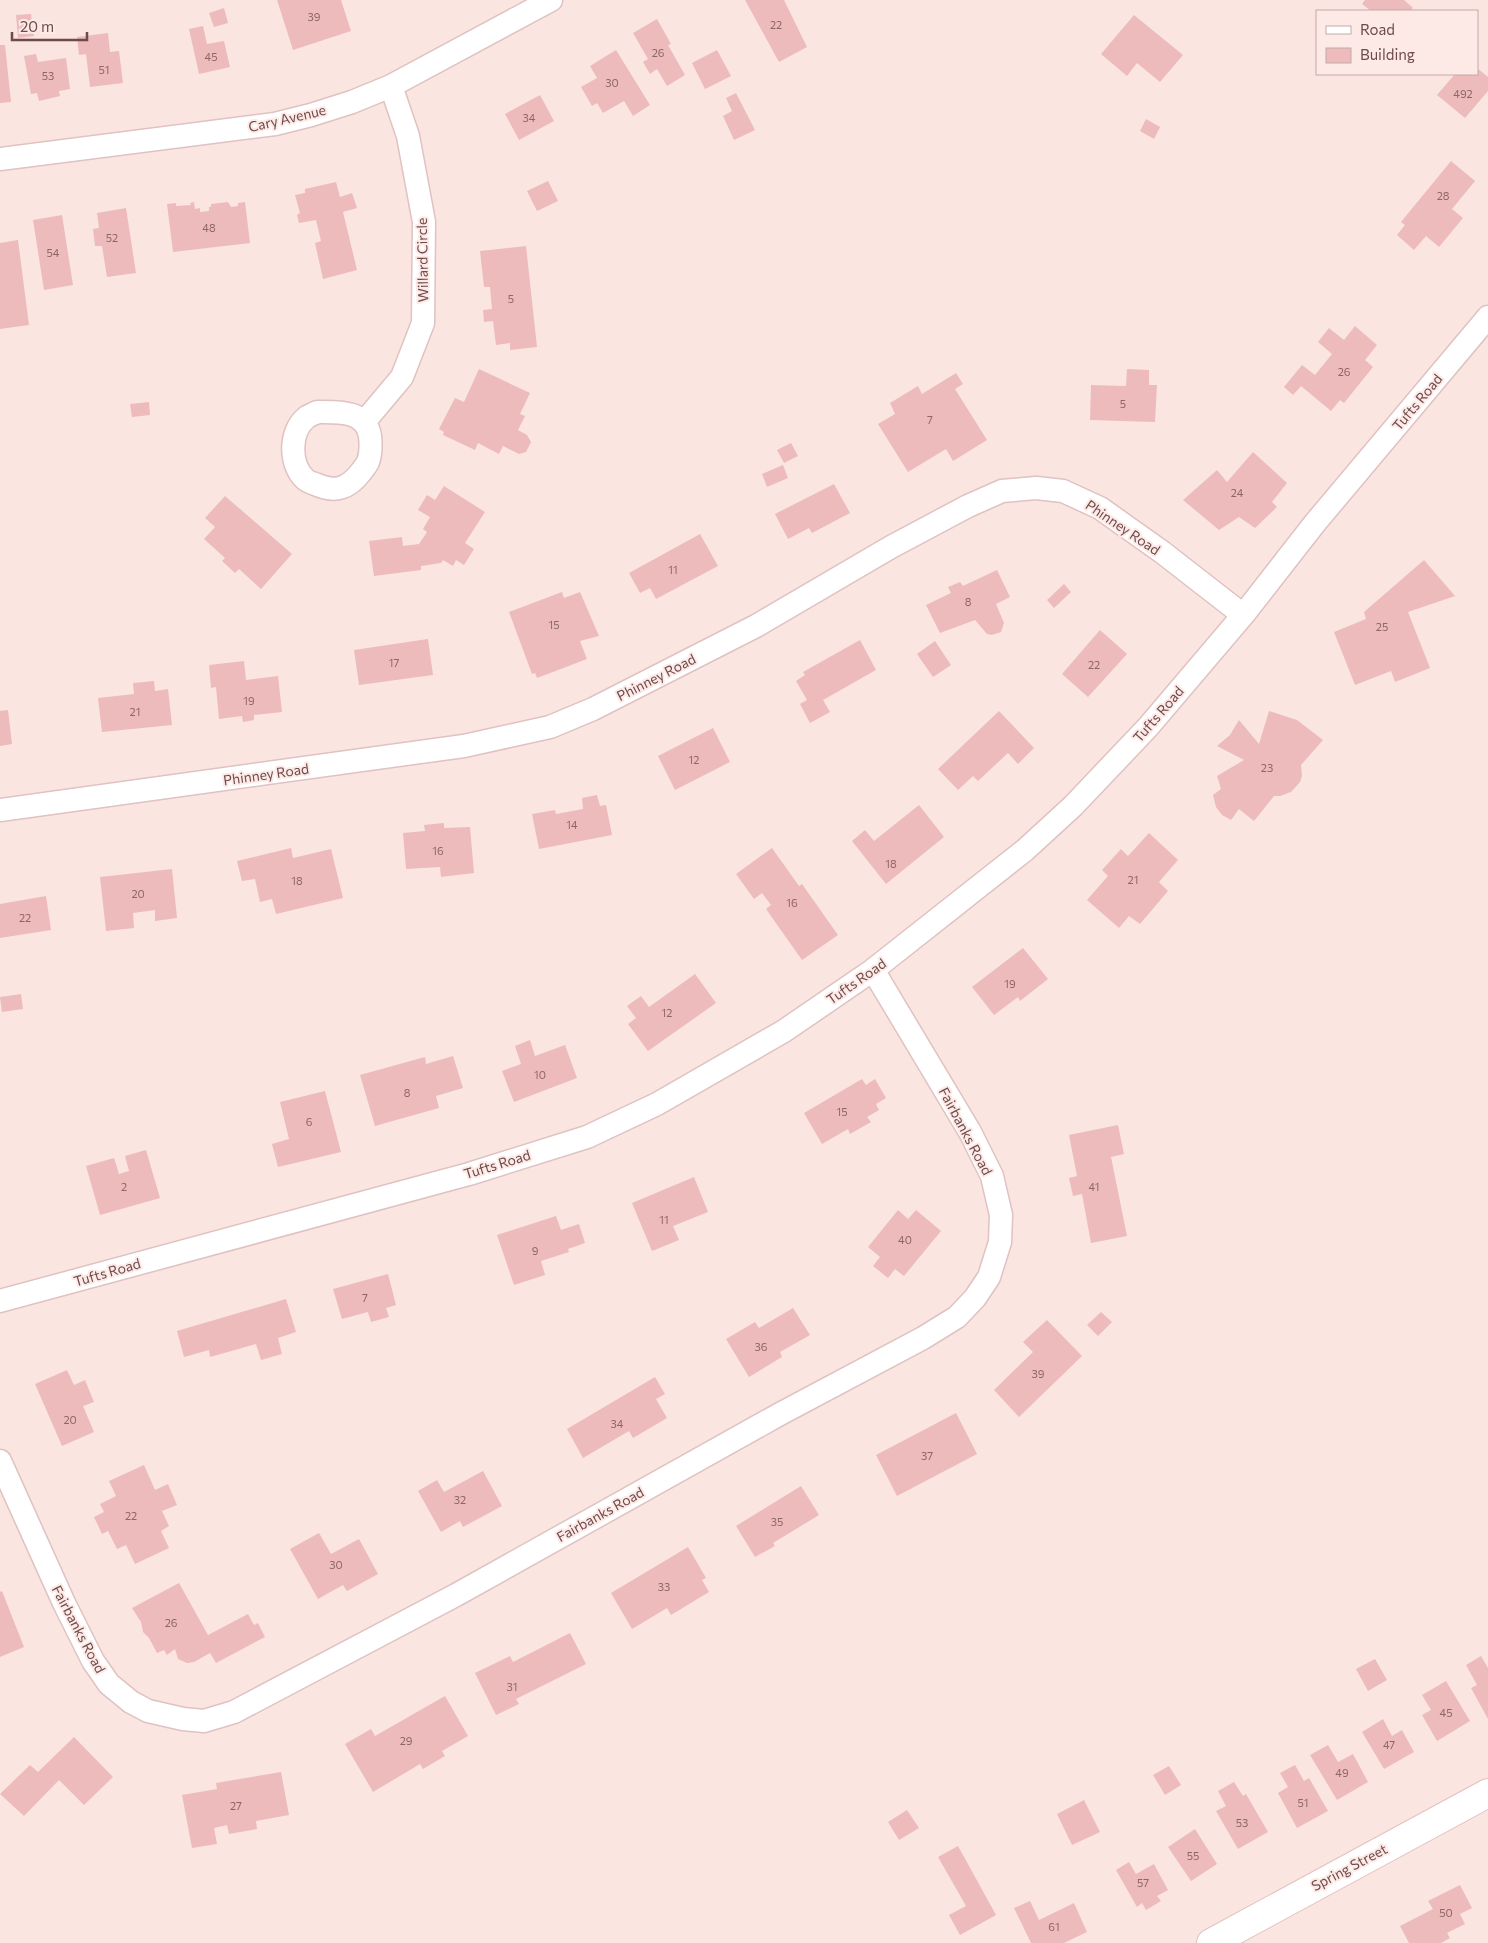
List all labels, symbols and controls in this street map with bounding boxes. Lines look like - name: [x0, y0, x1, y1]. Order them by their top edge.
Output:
- scale bar: [12, 10, 88, 42]
- house number: 39: [308, 10, 321, 23]
- legend: [1316, 10, 1478, 75]
- text: 20 m: [20, 17, 54, 35]
- house number: 22: [770, 18, 782, 31]
- text: Road: [1360, 20, 1395, 38]
- text: Building: [1360, 45, 1415, 63]
- house number: 26: [652, 46, 665, 59]
- house number: 45: [205, 50, 217, 63]
- house number: 51: [98, 63, 110, 76]
- house number: 53: [42, 69, 54, 82]
- house number: 30: [605, 76, 619, 89]
- house number: 492: [1453, 87, 1473, 100]
- street label: Cary Avenue: [247, 101, 327, 135]
- house number: 34: [523, 111, 536, 124]
- house number: 28: [1437, 189, 1450, 202]
- street label: Willard Circle: [413, 217, 431, 303]
- house number: 48: [202, 221, 216, 234]
- house number: 52: [106, 231, 118, 244]
- house number: 54: [47, 246, 60, 259]
- house number: 5: [508, 292, 514, 305]
- house number: 26: [1338, 365, 1351, 378]
- street label: Tufts Road: [1388, 370, 1446, 434]
- house number: 5: [1120, 397, 1126, 410]
- house number: 7: [927, 413, 933, 426]
- house number: 24: [1231, 486, 1244, 499]
- street label: Phinney Road: [1082, 496, 1164, 558]
- house number: 11: [668, 563, 678, 576]
- house number: 8: [965, 595, 972, 608]
- house number: 15: [548, 618, 560, 631]
- house number: 25: [1376, 620, 1388, 633]
- street label: Phinney Road: [614, 650, 698, 704]
- house number: 17: [389, 656, 399, 669]
- house number: 22: [1088, 658, 1100, 671]
- street label: Tufts Road: [1129, 683, 1187, 745]
- house number: 19: [243, 694, 255, 707]
- house number: 21: [130, 705, 140, 718]
- house number: 12: [689, 753, 699, 766]
- street label: Phinney Road: [222, 760, 310, 788]
- house number: 23: [1261, 761, 1273, 774]
- house number: 14: [566, 818, 578, 831]
- house number: 16: [432, 844, 444, 857]
- house number: 18: [885, 857, 897, 870]
- house number: 21: [1128, 873, 1138, 886]
- house number: 18: [291, 874, 303, 887]
- house number: 20: [131, 887, 145, 900]
- house number: 16: [786, 896, 798, 909]
- house number: 22: [19, 911, 31, 924]
- street label: Tufts Road: [823, 954, 889, 1008]
- house number: 19: [1004, 977, 1016, 990]
- house number: 12: [662, 1006, 672, 1019]
- house number: 10: [534, 1068, 546, 1081]
- street label: Fairbanks Road: [936, 1084, 996, 1178]
- house number: 8: [404, 1086, 411, 1099]
- house number: 15: [836, 1105, 848, 1118]
- house number: 6: [306, 1115, 313, 1128]
- street label: Tufts Road: [462, 1146, 532, 1182]
- house number: 2: [121, 1180, 127, 1193]
- house number: 41: [1089, 1180, 1099, 1193]
- house number: 11: [659, 1213, 669, 1226]
- house number: 40: [898, 1233, 912, 1246]
- house number: 9: [532, 1244, 539, 1257]
- street label: Tufts Road: [72, 1254, 142, 1290]
- house number: 7: [362, 1291, 368, 1304]
- house number: 36: [755, 1340, 768, 1353]
- house number: 39: [1032, 1367, 1045, 1380]
- house number: 20: [63, 1413, 77, 1426]
- house number: 34: [611, 1417, 624, 1430]
- house number: 37: [921, 1449, 933, 1462]
- street label: Fairbanks Road: [553, 1483, 647, 1545]
- house number: 32: [454, 1493, 466, 1506]
- house number: 22: [125, 1509, 137, 1522]
- house number: 35: [771, 1515, 783, 1528]
- house number: 30: [329, 1558, 343, 1571]
- house number: 33: [658, 1580, 670, 1593]
- street label: Fairbanks Road: [49, 1582, 109, 1676]
- house number: 26: [165, 1616, 178, 1629]
- house number: 31: [507, 1680, 517, 1693]
- house number: 45: [1440, 1706, 1452, 1719]
- house number: 29: [400, 1734, 413, 1747]
- house number: 47: [1383, 1738, 1395, 1751]
- house number: 49: [1335, 1766, 1349, 1779]
- house number: 51: [1297, 1796, 1309, 1809]
- house number: 27: [230, 1799, 242, 1812]
- house number: 53: [1236, 1816, 1248, 1829]
- street label: Spring Street: [1308, 1840, 1390, 1894]
- house number: 55: [1187, 1849, 1199, 1862]
- house number: 57: [1137, 1876, 1149, 1889]
- house number: 50: [1439, 1906, 1453, 1919]
- house number: 61: [1048, 1920, 1060, 1933]

